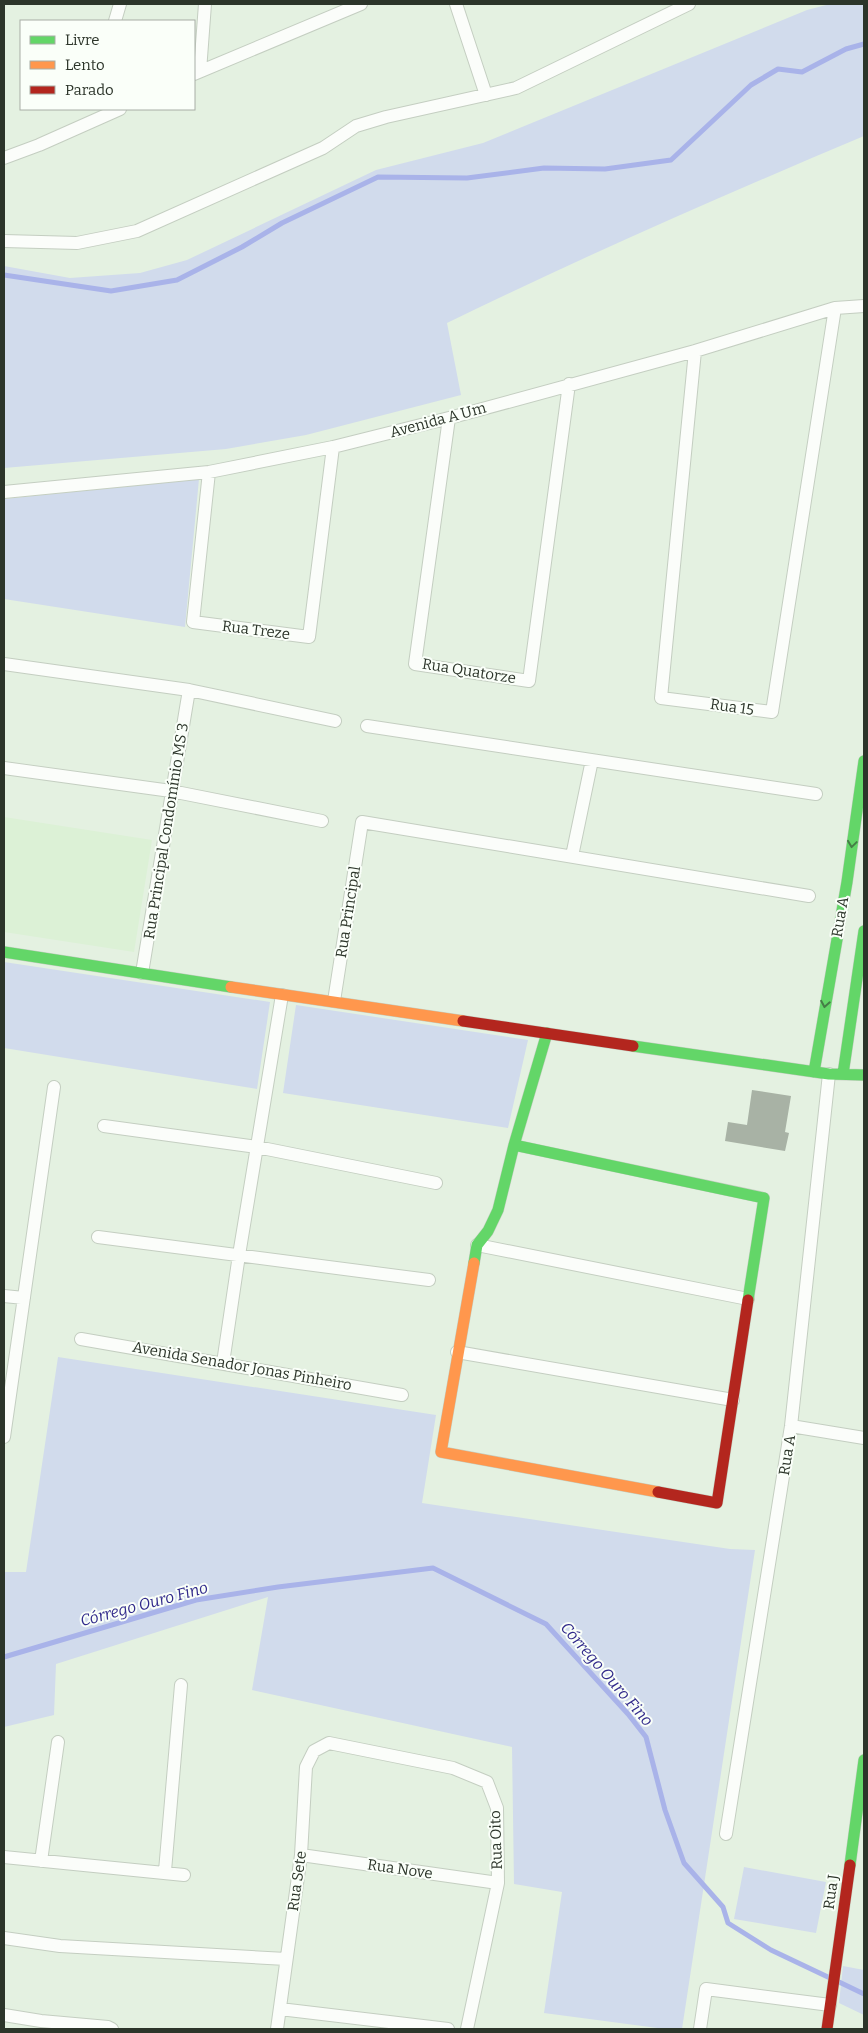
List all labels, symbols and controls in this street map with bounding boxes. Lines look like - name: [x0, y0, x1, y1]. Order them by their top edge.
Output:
- legend: [20, 20, 195, 110]
- text: Livre: [65, 31, 100, 49]
- text: Lento: [65, 56, 105, 74]
- text: Parado: [65, 81, 114, 99]
- street label: Avenida A Um: [388, 398, 489, 441]
- street label: Rua Treze: [221, 617, 291, 643]
- street label: Rua Quatorze: [421, 655, 517, 687]
- street label: Rua 15: [709, 695, 755, 719]
- street label: Rua Principal Condomínio MS 3: [140, 722, 192, 940]
- one-way arrow: [847, 840, 858, 848]
- street label: Rua Principal: [332, 865, 364, 959]
- street label: Rua A: [828, 895, 852, 939]
- one-way arrow: [821, 1000, 831, 1009]
- street label: Avenida Senador Jonas Pinheiro: [131, 1338, 353, 1394]
- street label: Rua A: [775, 1433, 799, 1477]
- water label: Córrego Ouro Fino: [78, 1578, 210, 1630]
- water label: Córrego Ouro Fino: [557, 1618, 657, 1730]
- street label: Rua Oito: [486, 1810, 506, 1870]
- street label: Rua Sete: [284, 1850, 310, 1912]
- street label: Rua Nove: [366, 1856, 434, 1882]
- street label: Rua J: [820, 1873, 842, 1911]

